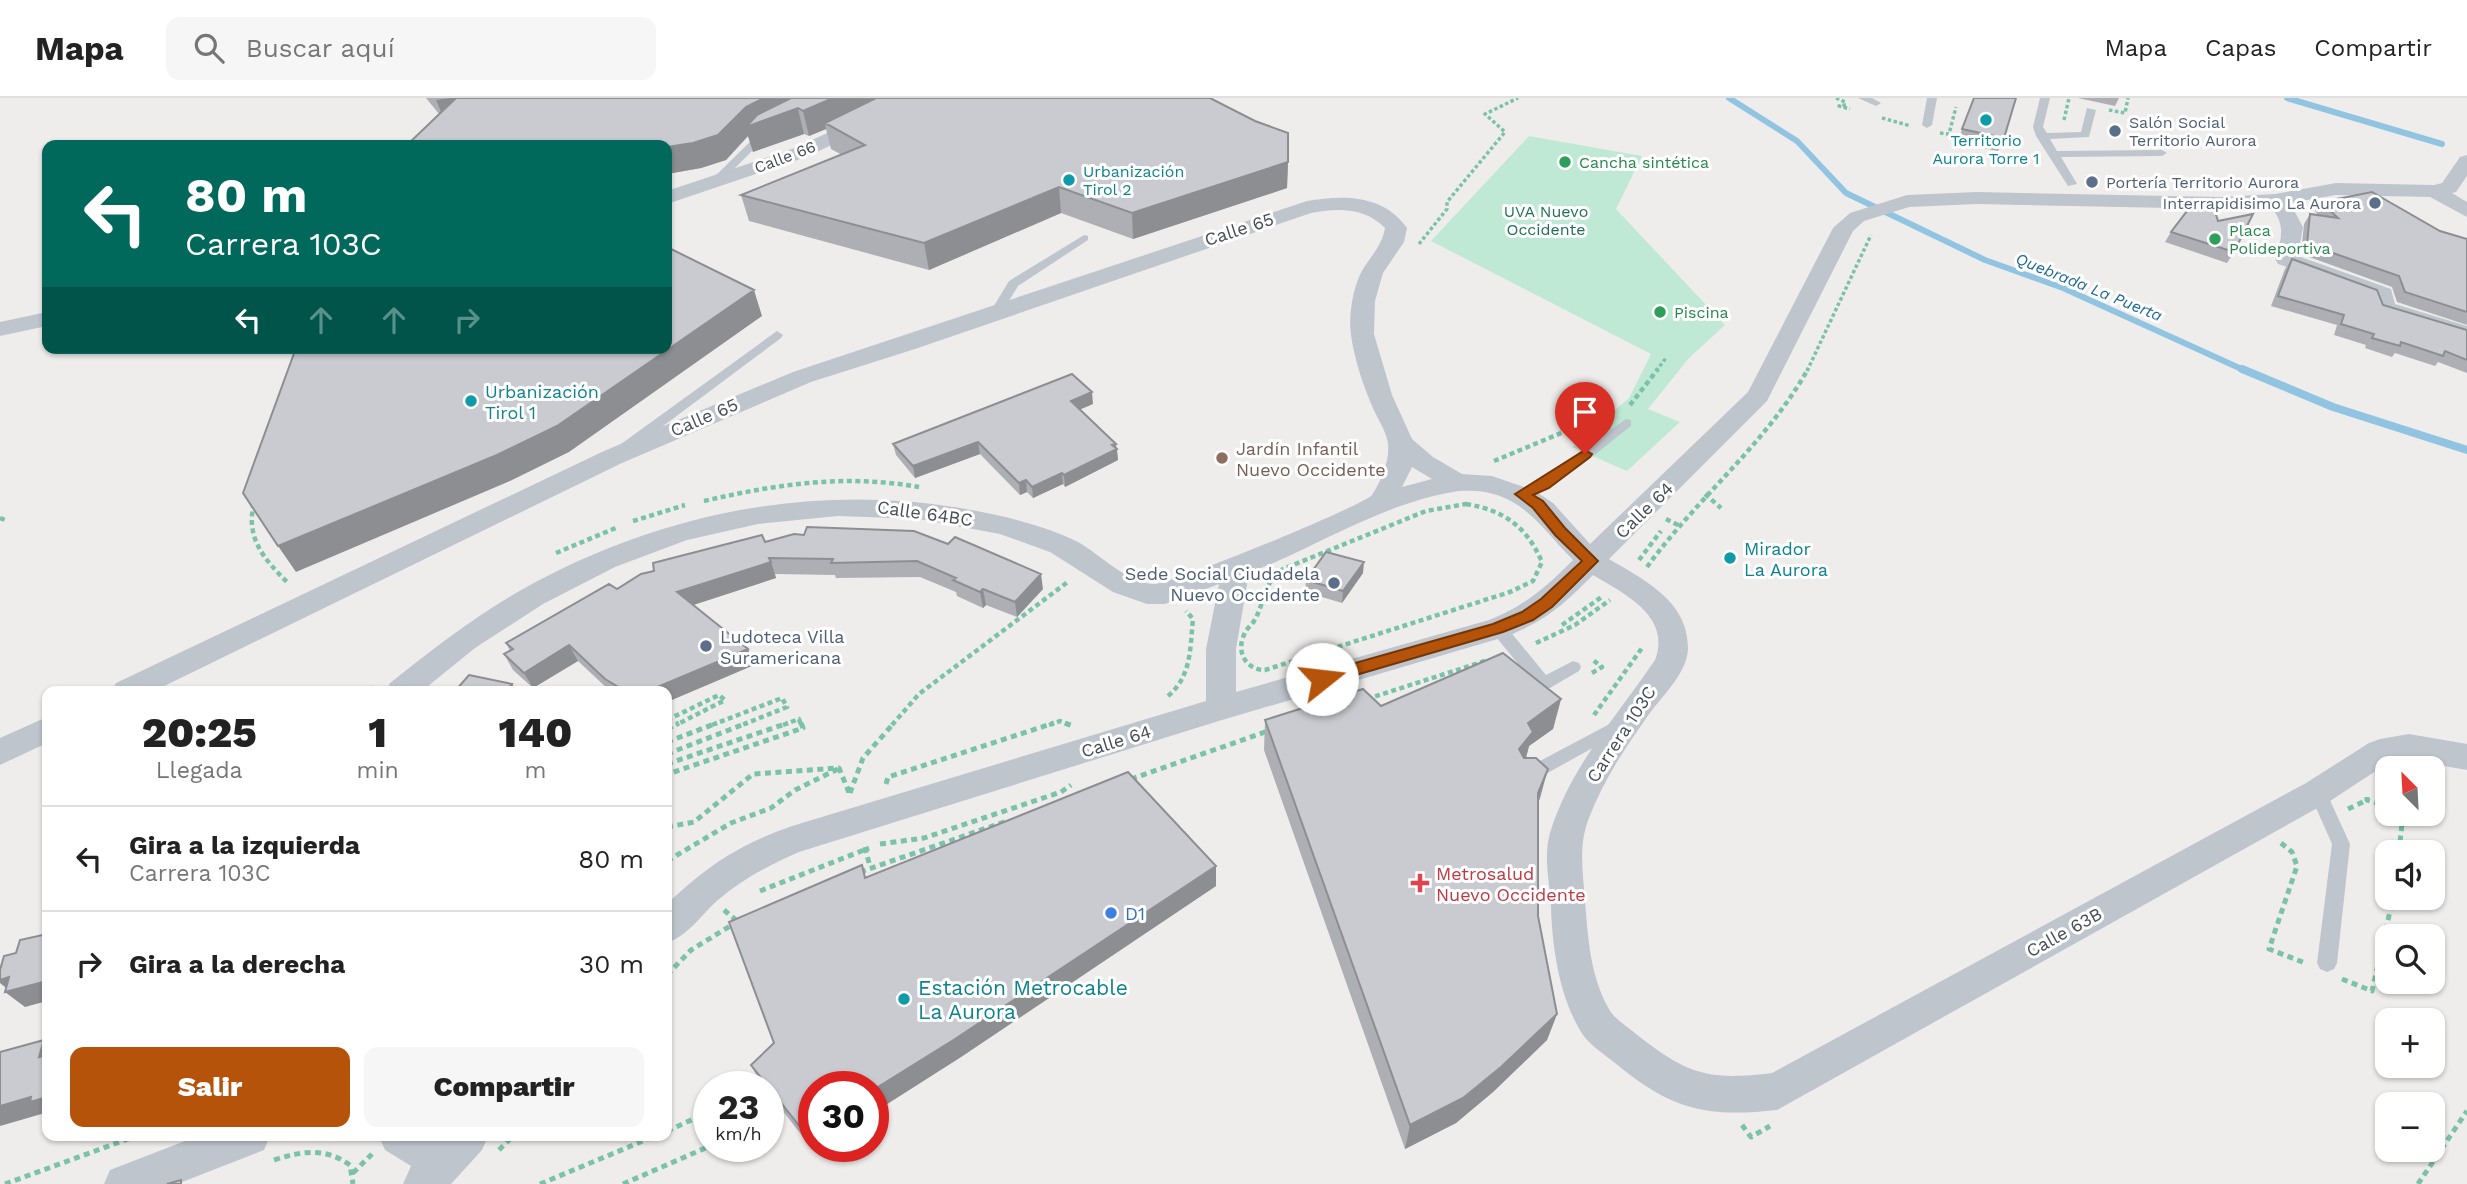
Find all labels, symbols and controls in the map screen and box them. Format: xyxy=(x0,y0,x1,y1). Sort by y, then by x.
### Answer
search box xyxy=(166,17,656,80)
text: Mapa xyxy=(35,29,124,68)
icon: search xyxy=(190,29,228,67)
text: Buscar aquí xyxy=(246,33,395,63)
text: Mapa xyxy=(2104,34,2167,62)
text: Capas xyxy=(2205,34,2276,62)
text: Compartir xyxy=(2314,34,2432,62)
marker: Territorio Aurora Torre 1 xyxy=(1978,112,1994,128)
place label: Salón Social Territorio Aurora xyxy=(2129,113,2256,150)
marker: Salón Social Territorio Aurora xyxy=(2107,123,2123,139)
place label: Territorio Aurora Torre 1 xyxy=(1932,131,2040,168)
street label: Calle 66 xyxy=(752,137,818,177)
place label: Cancha sintética xyxy=(1579,153,1709,172)
marker: Cancha sintética xyxy=(1557,154,1573,170)
place label: Urbanización Tirol 2 xyxy=(1083,162,1184,199)
text: 80 m xyxy=(185,166,307,224)
icon: left xyxy=(70,168,161,259)
marker: Urbanización Tirol 2 xyxy=(1061,172,1077,188)
place label: Portería Territorio Aurora xyxy=(2106,173,2299,192)
marker: Portería Territorio Aurora xyxy=(2084,174,2100,190)
place label: Interrapidisimo La Aurora xyxy=(2163,194,2361,213)
marker: Interrapidisimo La Aurora xyxy=(2367,195,2383,211)
park label: UVA Nuevo Occidente xyxy=(1504,202,1588,239)
street label: Calle 65 xyxy=(1202,208,1276,250)
place label: Placa Polideportiva xyxy=(2229,221,2330,258)
text: Carrera 103C xyxy=(185,225,382,263)
marker: Placa Polideportiva xyxy=(2207,231,2223,247)
water label: Quebrada La Puerta xyxy=(2013,249,2165,325)
icon: left xyxy=(229,301,267,339)
icon: ahead xyxy=(302,301,340,339)
icon: ahead xyxy=(375,301,413,339)
icon: right xyxy=(448,301,486,339)
place label: Piscina xyxy=(1674,303,1729,322)
marker: Piscina xyxy=(1652,304,1668,320)
place label: Urbanización Tirol 1 xyxy=(485,381,599,423)
pin xyxy=(1555,382,1615,454)
marker: Urbanización Tirol 1 xyxy=(463,393,479,409)
street label: Calle 65 xyxy=(667,393,741,441)
icon: arrive xyxy=(1566,393,1604,431)
place label: Jardín Infantil Nuevo Occidente xyxy=(1236,438,1386,480)
marker: Jardín Infantil Nuevo Occidente xyxy=(1214,450,1230,466)
street label: Calle 64 xyxy=(1611,477,1677,543)
street label: Calle 64BC xyxy=(876,496,974,530)
place label: Mirador La Aurora xyxy=(1744,538,1828,580)
marker: Mirador La Aurora xyxy=(1722,550,1738,566)
place label: Sede Social Ciudadela Nuevo Occidente xyxy=(1125,563,1320,605)
marker: Sede Social Ciudadela Nuevo Occidente xyxy=(1326,575,1342,591)
place label: Ludoteca Villa Suramericana xyxy=(720,626,845,668)
marker: Ludoteca Villa Suramericana xyxy=(698,638,714,654)
position arrow xyxy=(1285,642,1359,716)
street label: Carrera 103C xyxy=(1582,682,1660,786)
text: 20:25 xyxy=(142,708,257,757)
text: 1 xyxy=(368,708,387,757)
text: 140 xyxy=(498,708,572,757)
street label: Calle 64 xyxy=(1078,720,1154,762)
north arrow xyxy=(2375,756,2445,826)
map controls xyxy=(2375,756,2445,1162)
text: Llegada xyxy=(156,757,243,784)
text: min xyxy=(357,757,399,784)
text: m xyxy=(524,757,546,784)
text: Gira a la izquierda xyxy=(129,830,360,860)
icon: left xyxy=(70,840,108,878)
button: sound xyxy=(2375,840,2445,910)
text: 80 m xyxy=(578,844,644,874)
text: Carrera 103C xyxy=(129,860,270,887)
place label: Metrosalud Nuevo Occidente xyxy=(1436,863,1586,905)
marker: Metrosalud Nuevo Occidente xyxy=(1410,873,1430,893)
place label: D1 xyxy=(1125,903,1145,924)
street label: Calle 63B xyxy=(2022,903,2106,961)
marker: D1 xyxy=(1103,905,1119,921)
button: search xyxy=(2375,924,2445,994)
icon: right xyxy=(70,945,108,983)
text: Gira a la derecha xyxy=(129,949,345,979)
text: 30 m xyxy=(579,949,644,979)
place label: Estación Metrocable La Aurora xyxy=(918,975,1128,1024)
marker: Estación Metrocable La Aurora xyxy=(896,991,912,1007)
button: + xyxy=(2375,1008,2445,1078)
button: Salir xyxy=(70,1047,350,1127)
button: Compartir xyxy=(364,1047,644,1127)
speed limit sign: 30 xyxy=(798,1071,889,1162)
text: 23 xyxy=(718,1086,759,1128)
button: − xyxy=(2375,1092,2445,1162)
text: km/h xyxy=(715,1123,762,1144)

